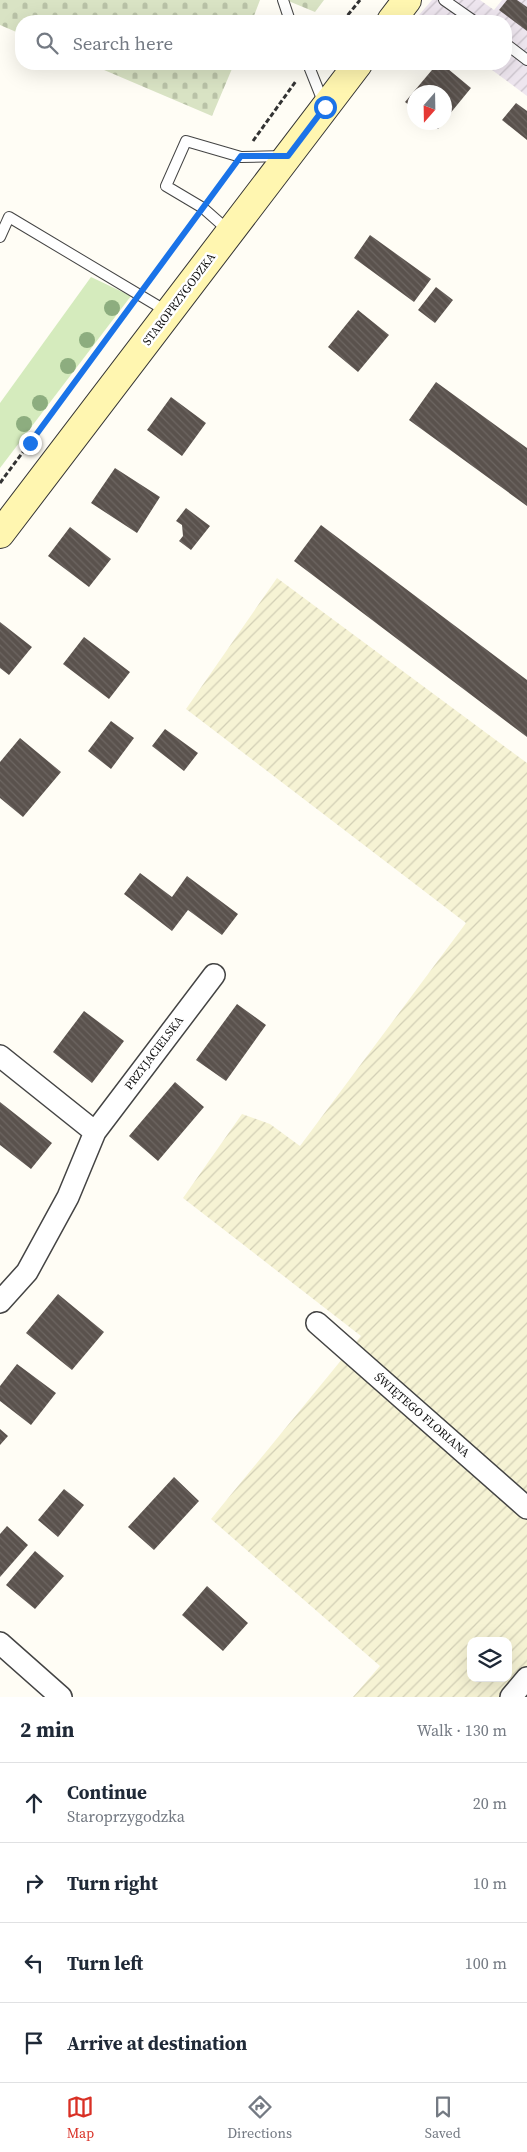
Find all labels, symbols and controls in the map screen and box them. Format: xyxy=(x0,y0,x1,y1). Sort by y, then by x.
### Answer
search box xyxy=(15,15,512,70)
icon: search xyxy=(33,29,61,57)
text: Search here xyxy=(73,30,173,56)
north arrow xyxy=(407,85,452,130)
route start xyxy=(314,96,337,119)
street label: STAROPRZYGODZKA xyxy=(139,249,219,349)
route end xyxy=(19,432,42,455)
street label: PRZYJACIELSKA xyxy=(121,1013,187,1093)
street label: ŚWIĘTEGO FLORIANA xyxy=(371,1369,473,1461)
map controls xyxy=(467,1637,512,1682)
button: layers xyxy=(467,1637,512,1682)
text: 2 min xyxy=(20,1715,75,1744)
text: Walk · 130 m xyxy=(417,1719,507,1741)
text: Continue xyxy=(67,1779,147,1805)
icon: ahead xyxy=(20,1789,48,1817)
text: 20 m xyxy=(473,1792,507,1814)
text: Staroprzygodzka xyxy=(67,1805,185,1827)
icon: right xyxy=(20,1869,48,1897)
text: Turn right xyxy=(67,1870,158,1896)
text: 10 m xyxy=(473,1872,507,1894)
icon: left xyxy=(20,1949,48,1977)
text: Turn left xyxy=(67,1950,143,1976)
text: 100 m xyxy=(465,1952,507,1974)
icon: arrive xyxy=(20,2029,48,2057)
text: Arrive at destination xyxy=(67,2030,247,2056)
tab: Map xyxy=(66,2093,94,2143)
tab: Directions xyxy=(227,2093,292,2143)
tab: Saved xyxy=(425,2093,461,2143)

